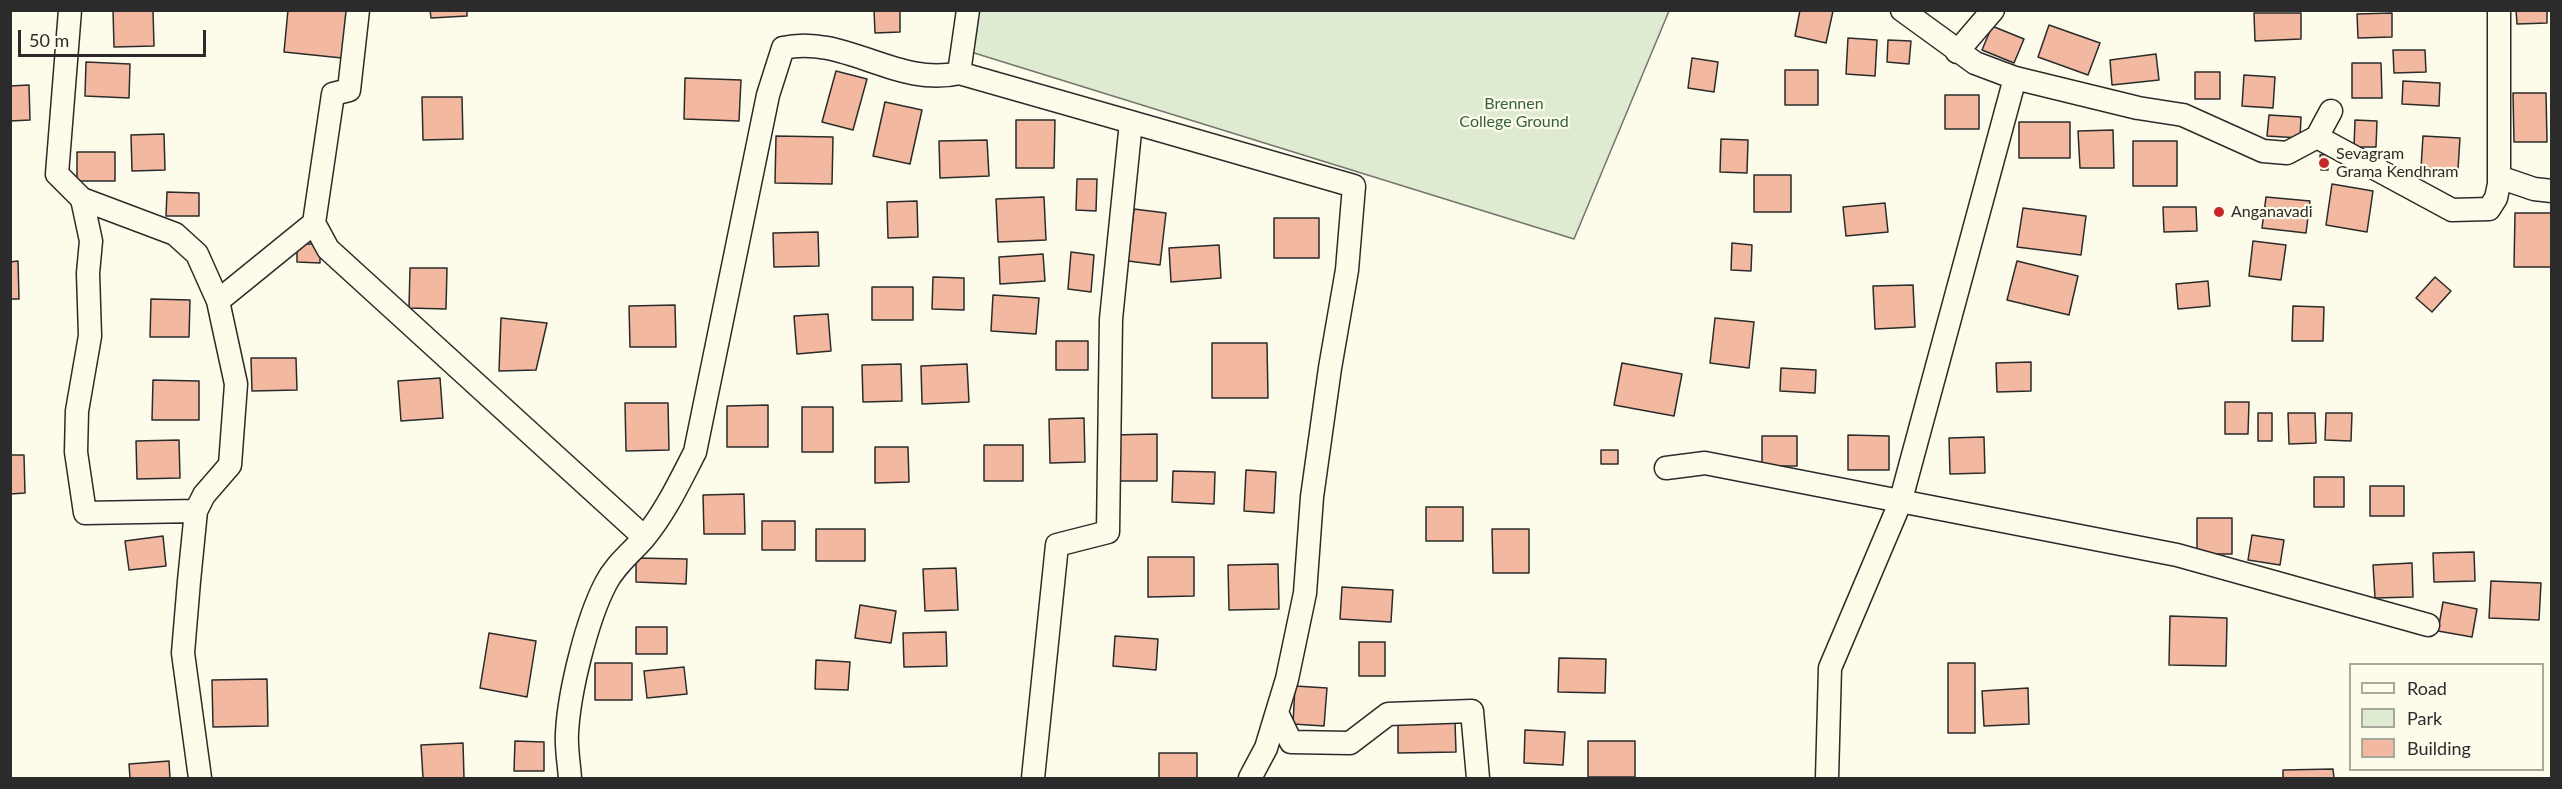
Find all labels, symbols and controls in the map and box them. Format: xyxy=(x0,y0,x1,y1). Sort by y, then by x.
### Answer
scale bar xyxy=(21,18,208,56)
text: 50 m xyxy=(29,29,69,51)
park label: Brennen College Ground xyxy=(1459,94,1569,132)
place label: Sevagram Grama Kendhram xyxy=(2336,144,2458,182)
marker: Sevagram Grama Kendhram xyxy=(2317,156,2331,170)
place label: Anganavadi xyxy=(2231,202,2313,222)
marker: Anganavadi xyxy=(2212,205,2226,219)
legend xyxy=(2349,663,2544,771)
text: Road xyxy=(2407,677,2447,699)
text: Park xyxy=(2407,707,2442,729)
text: Building xyxy=(2407,737,2471,759)

